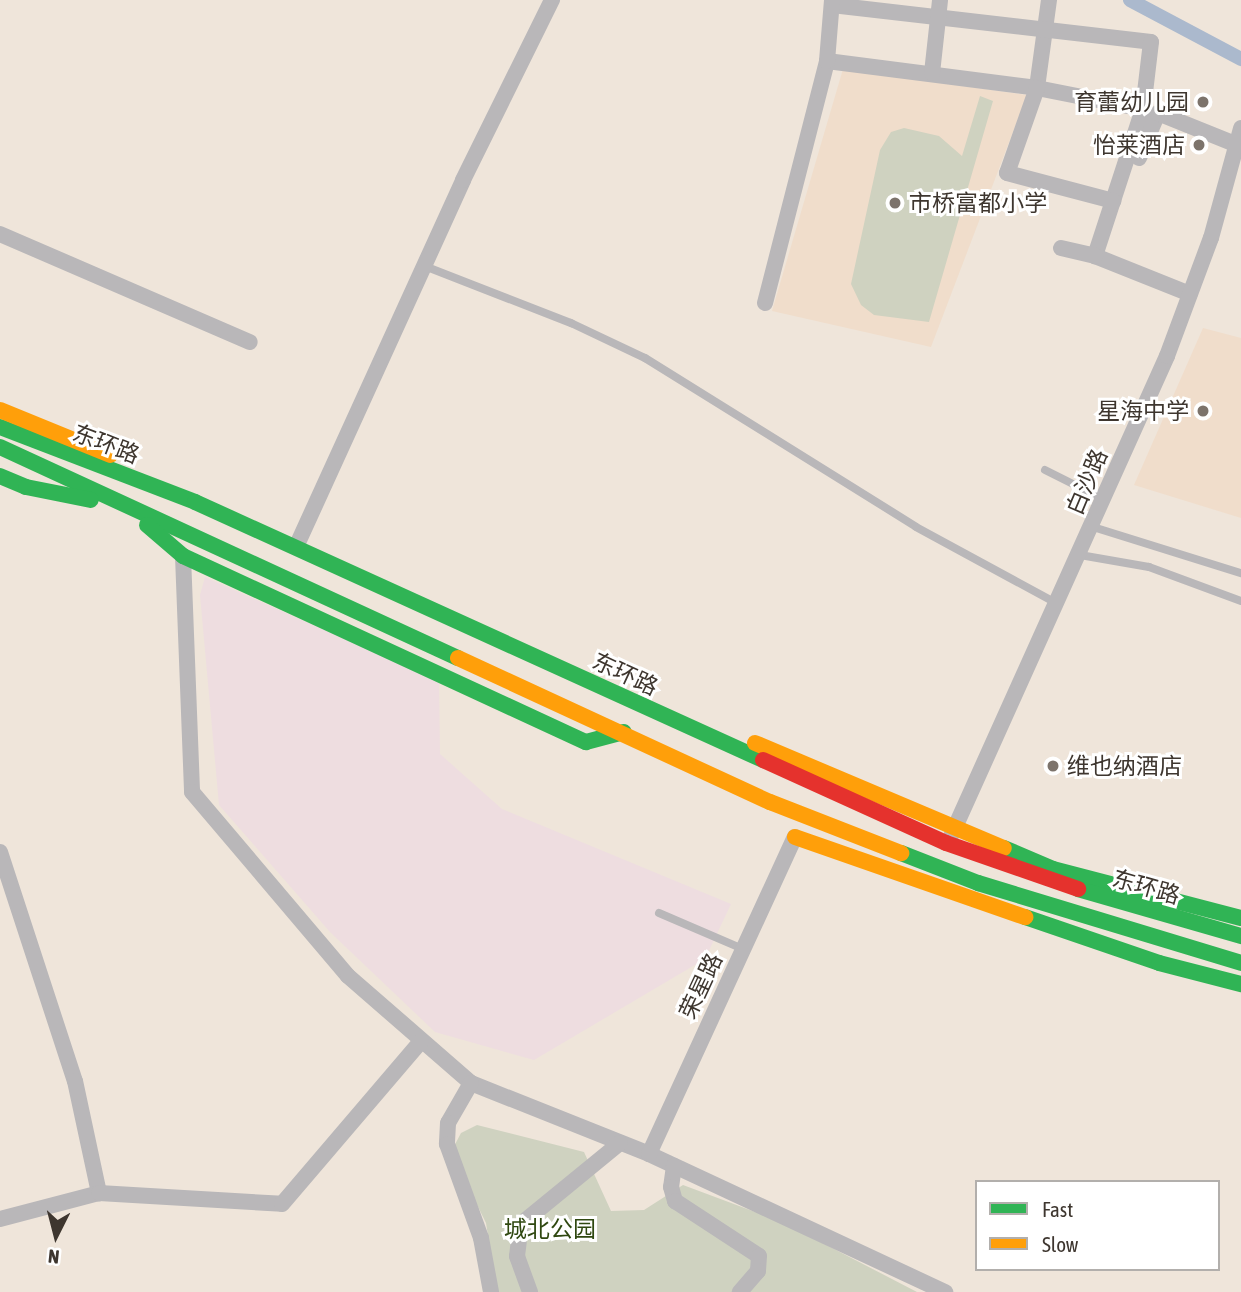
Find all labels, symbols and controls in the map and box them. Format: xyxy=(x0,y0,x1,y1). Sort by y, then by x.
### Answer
place label: 育蕾幼儿园 xyxy=(1074,88,1189,116)
marker: 育蕾幼儿园 xyxy=(1195,94,1211,110)
place label: 怡莱酒店 xyxy=(1093,131,1185,159)
marker: 怡莱酒店 xyxy=(1191,137,1207,153)
place label: 市桥富都小学 xyxy=(909,189,1047,217)
marker: 市桥富都小学 xyxy=(887,195,903,211)
place label: 星海中学 xyxy=(1097,397,1189,425)
marker: 星海中学 xyxy=(1195,403,1211,419)
street label: 东环路 xyxy=(69,419,143,469)
street label: 白沙路 xyxy=(1061,445,1113,519)
street label: 东环路 xyxy=(588,647,662,701)
place label: 维也纳酒店 xyxy=(1067,752,1182,780)
marker: 维也纳酒店 xyxy=(1045,758,1061,774)
street label: 东环路 xyxy=(1109,864,1183,910)
street label: 荣星路 xyxy=(674,949,728,1023)
legend xyxy=(975,1180,1220,1271)
text: Fast xyxy=(1042,1197,1073,1221)
north arrow xyxy=(21,1201,91,1271)
park label: 城北公园 xyxy=(504,1215,596,1243)
text: Slow xyxy=(1042,1232,1078,1256)
text: N xyxy=(47,1245,61,1268)

